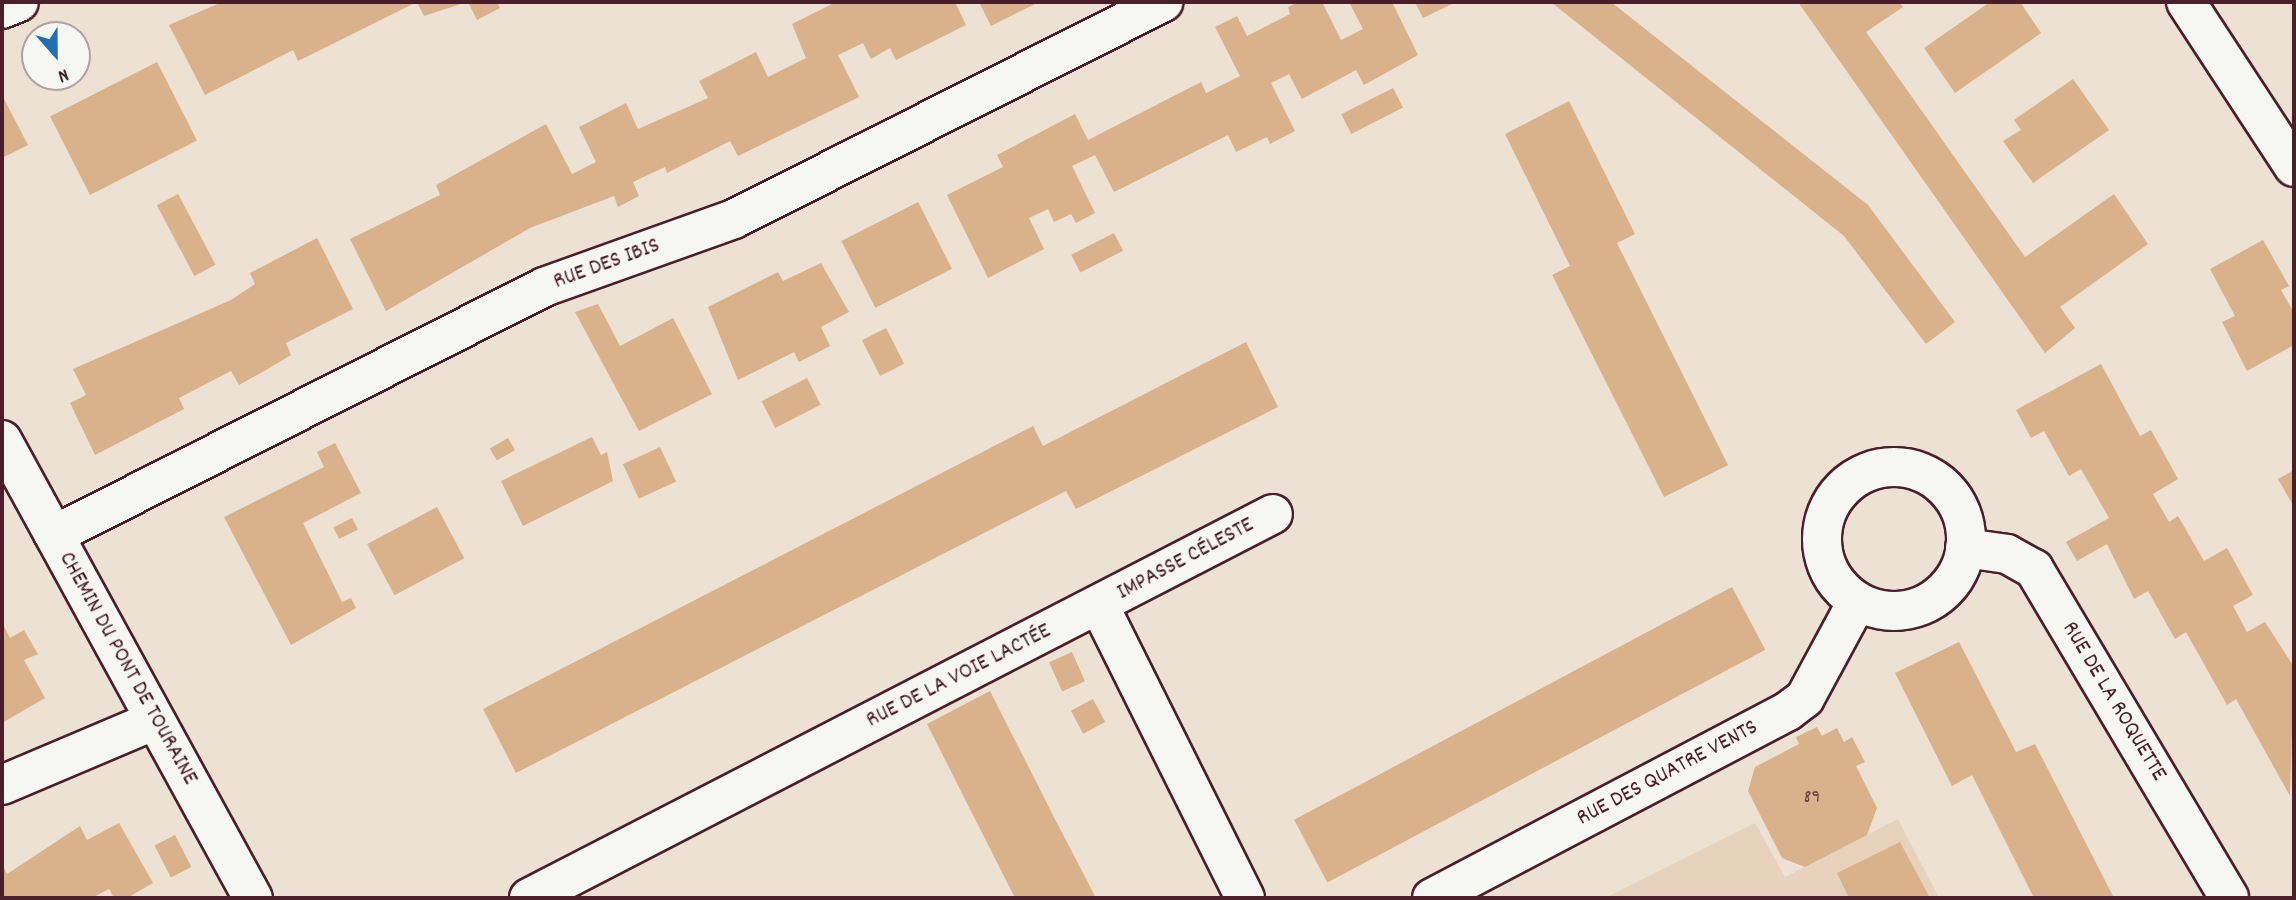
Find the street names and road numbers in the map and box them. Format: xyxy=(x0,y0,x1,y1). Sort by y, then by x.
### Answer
street label: RUE DES IBIS xyxy=(550,233,664,297)
street label: IMPASSE CÉLESTE xyxy=(1113,512,1259,608)
street label: CHEMIN DU PONT DE TOURAINE xyxy=(51,548,203,790)
street label: RUE DE LA ROQUETTE xyxy=(2055,617,2171,787)
street label: RUE DE LA VOIE LACTÉE xyxy=(862,619,1056,735)
street label: RUE DES QUATRE VENTS xyxy=(1573,715,1763,833)

